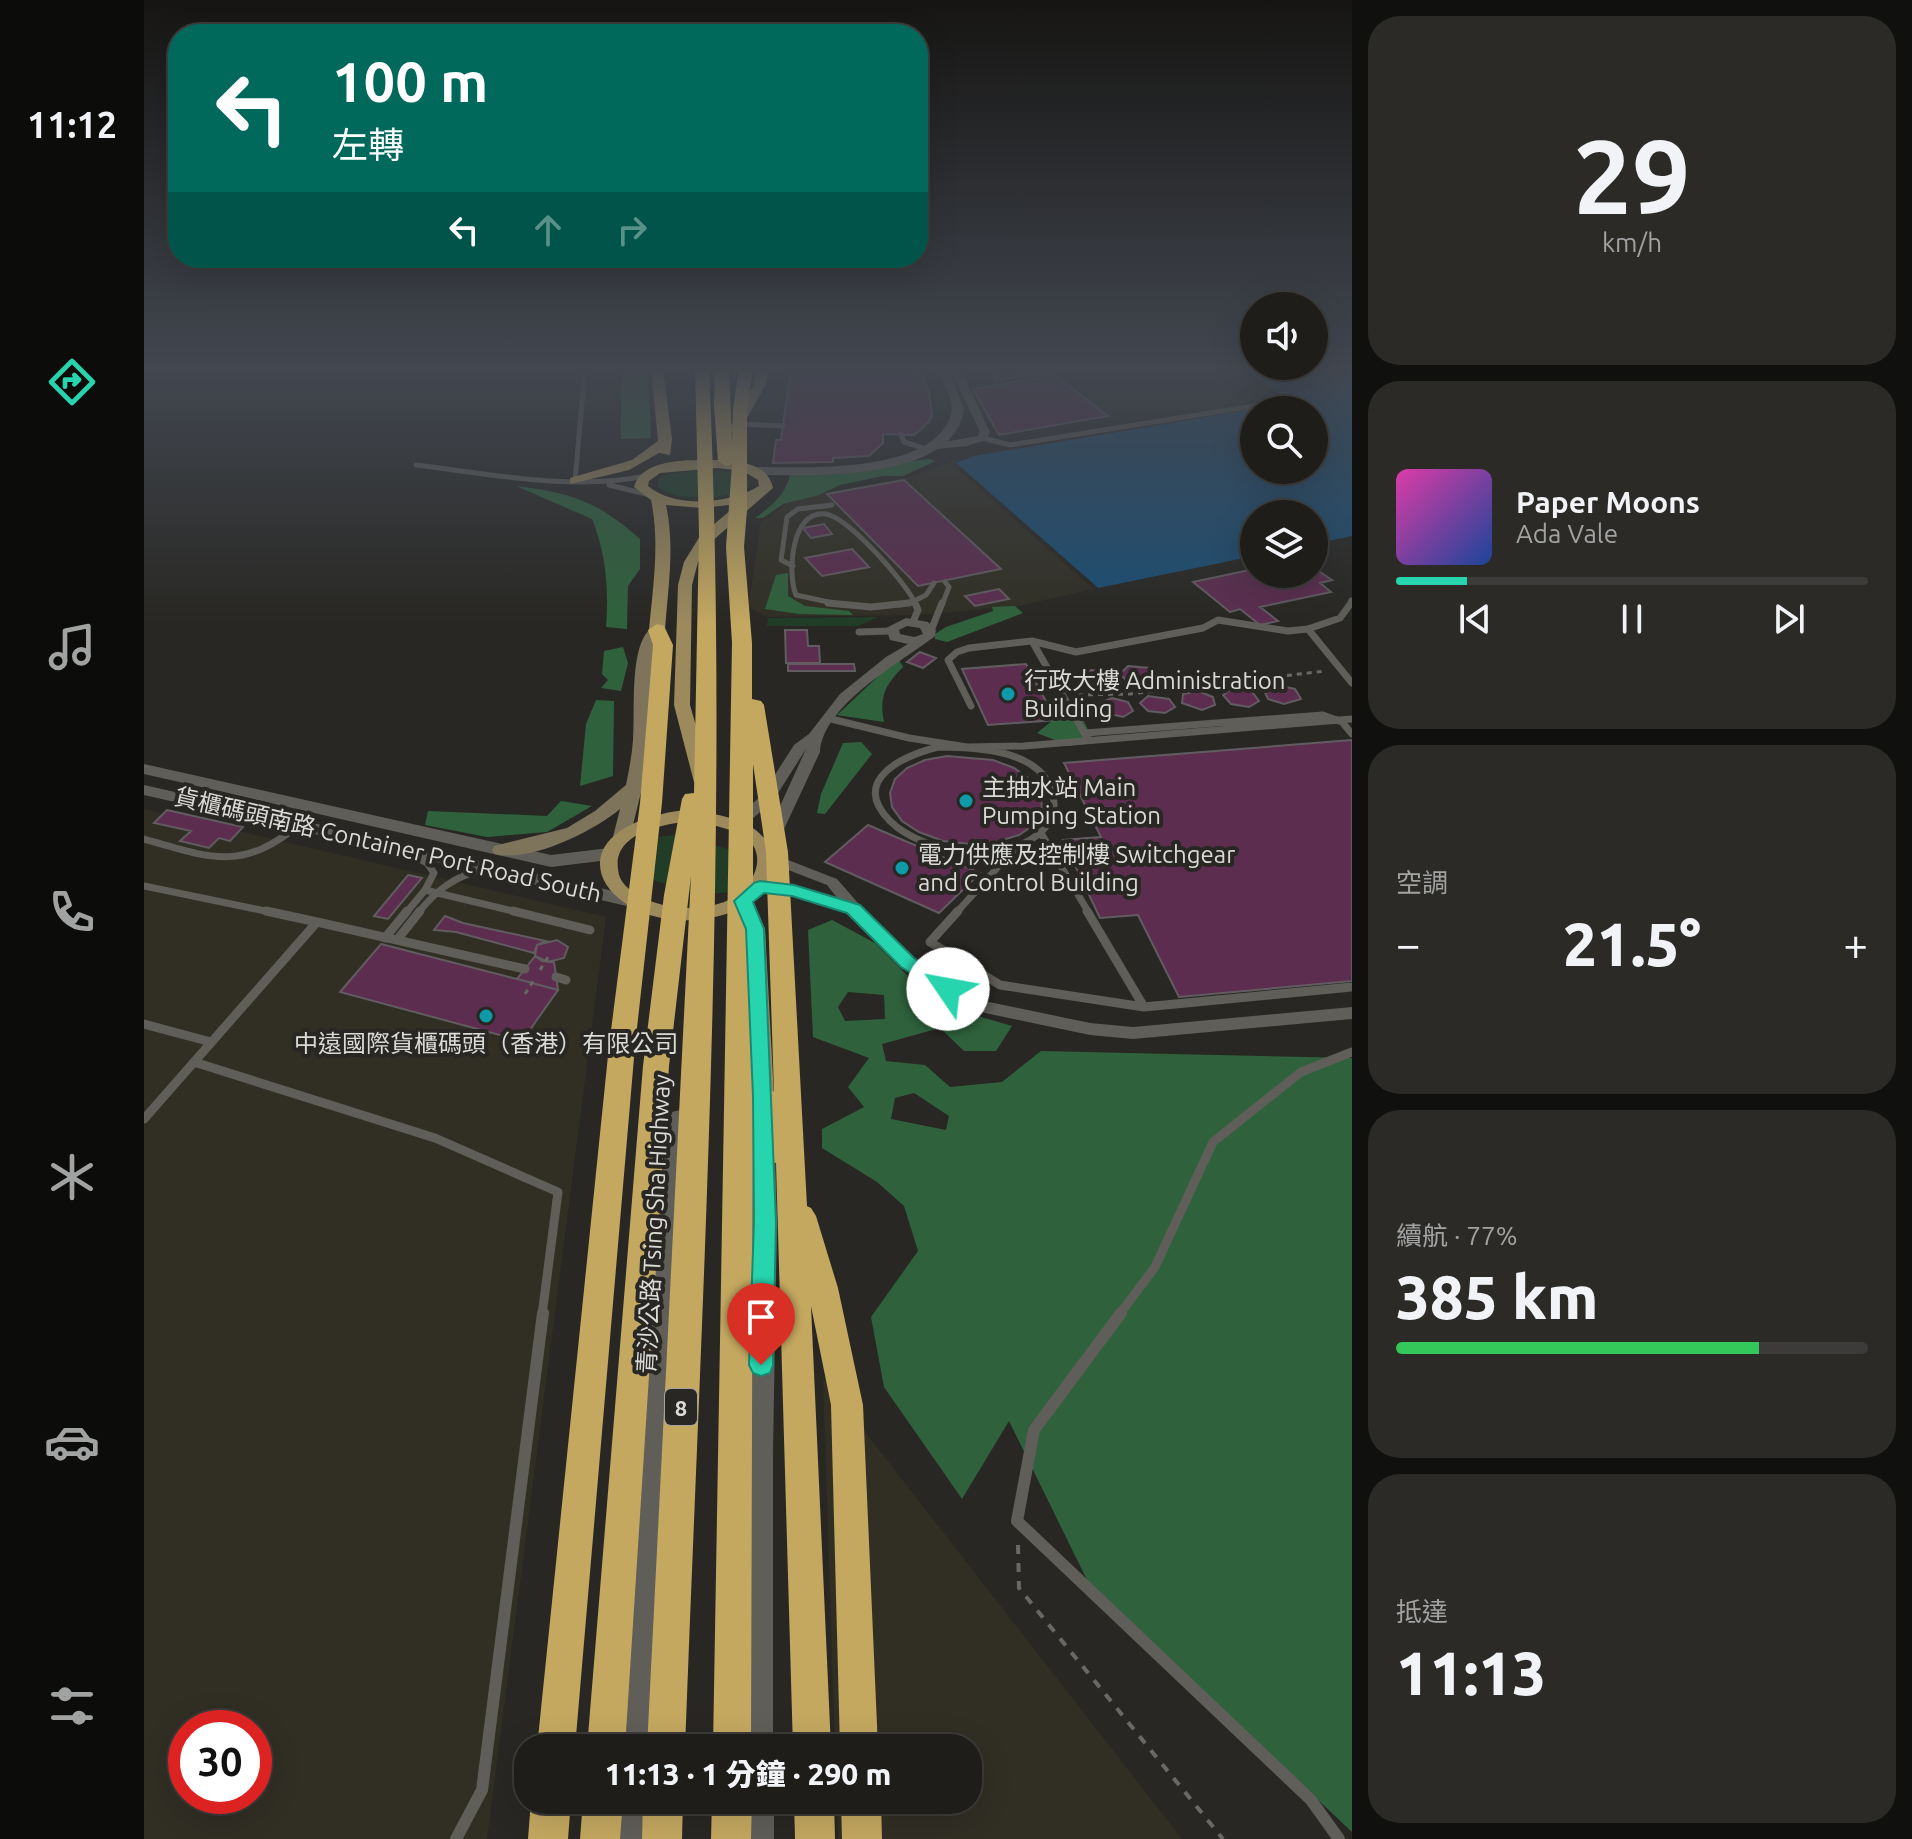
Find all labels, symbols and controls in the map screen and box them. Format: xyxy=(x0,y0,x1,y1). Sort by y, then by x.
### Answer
text: 100 m xyxy=(332,50,488,113)
icon: left xyxy=(200,56,304,160)
text: 11:12 xyxy=(27,104,117,145)
text: 29 xyxy=(1573,117,1691,234)
text: 左轉 xyxy=(332,124,404,165)
icon: left xyxy=(442,208,486,252)
icon: ahead xyxy=(526,208,570,252)
icon: right xyxy=(610,208,654,252)
text: km/h xyxy=(1602,228,1662,257)
map controls xyxy=(1240,292,1328,588)
button: sound xyxy=(1240,292,1328,380)
icon: directions xyxy=(44,354,100,410)
button: search xyxy=(1240,396,1328,484)
text: Paper Moons xyxy=(1516,485,1700,519)
button: layers xyxy=(1240,500,1328,588)
text: Ada Vale xyxy=(1516,519,1618,548)
icon: previous xyxy=(1453,597,1497,641)
icon: pause xyxy=(1610,597,1654,641)
icon: next xyxy=(1767,597,1811,641)
icon: music xyxy=(44,619,100,675)
place label: 行政大樓 Administration Building xyxy=(1024,667,1285,722)
marker: 行政大樓 Administration Building xyxy=(999,685,1017,703)
place label: 主抽水站 Main Pumping Station xyxy=(982,774,1161,829)
street label: 貨櫃碼頭南路 Container Port Road South xyxy=(172,783,604,907)
marker: 主抽水站 Main Pumping Station xyxy=(957,792,975,810)
place label: 電力供應及控制樓 Switchgear and Control Building xyxy=(918,841,1235,896)
marker: 電力供應及控制樓 Switchgear and Control Building xyxy=(893,859,911,877)
text: 空調 xyxy=(1396,868,1448,897)
icon: phone xyxy=(44,884,100,940)
text: 21.5° xyxy=(1563,910,1701,977)
text: − xyxy=(1396,919,1421,968)
text: + xyxy=(1843,919,1868,968)
position arrow xyxy=(906,947,990,1031)
marker: 中遠國際貨櫃碼頭（香港）有限公司 xyxy=(477,1007,495,1025)
place label: 中遠國際貨櫃碼頭（香港）有限公司 xyxy=(294,1030,678,1057)
street label: 青沙公路 Tsing Sha Highway xyxy=(633,1073,675,1374)
icon: climate xyxy=(44,1149,100,1205)
text: 續航 · 77% xyxy=(1396,1221,1518,1250)
text: 385 km xyxy=(1396,1263,1598,1330)
pin xyxy=(727,1283,795,1365)
icon: arrive xyxy=(739,1295,783,1339)
road number: 8 xyxy=(665,1389,697,1425)
icon: car xyxy=(44,1414,100,1470)
text: 抵達 xyxy=(1396,1597,1448,1626)
text: 11:13 xyxy=(1396,1639,1546,1706)
icon: filters xyxy=(44,1678,100,1734)
speed limit sign: 30 xyxy=(168,1710,272,1814)
text: 11:13 · 1 分鐘 · 290 m xyxy=(605,1757,891,1791)

